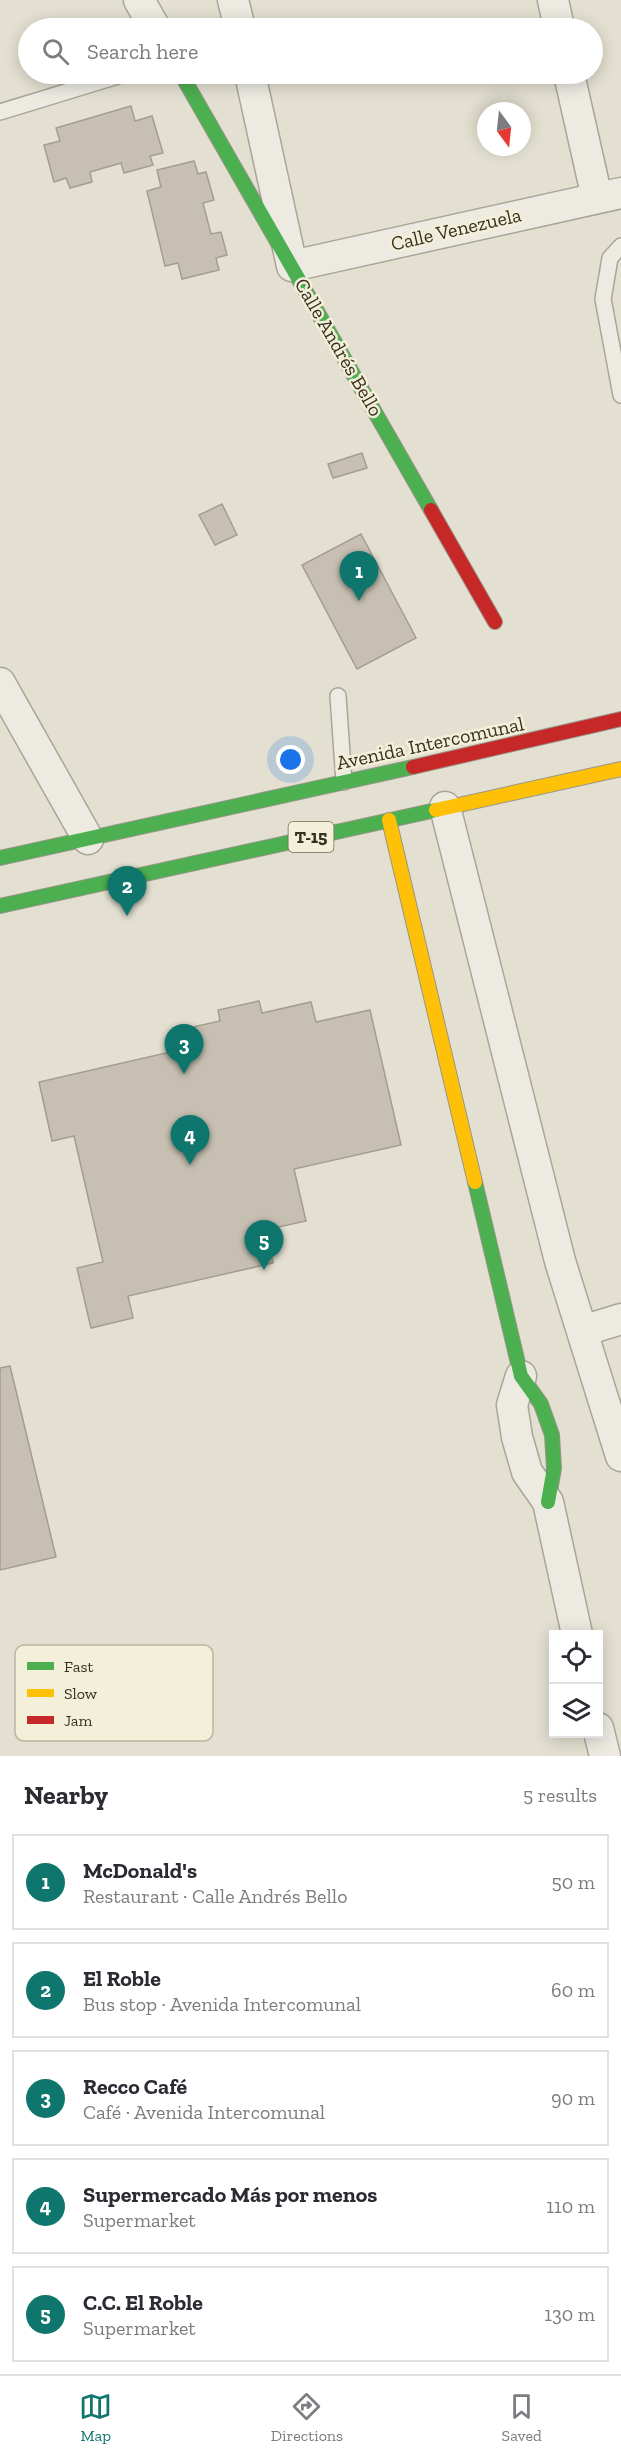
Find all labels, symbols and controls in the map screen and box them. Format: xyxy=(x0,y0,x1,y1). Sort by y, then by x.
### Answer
search box xyxy=(18,18,603,84)
icon: search xyxy=(39,35,72,68)
text: Search here xyxy=(87,38,198,65)
north arrow xyxy=(477,102,531,156)
street label: Calle Venezuela xyxy=(388,202,524,256)
street label: Calle Andrés Bello xyxy=(290,274,388,420)
pin: 1 xyxy=(340,552,378,601)
street label: Avenida Intercomunal xyxy=(334,711,526,775)
your location xyxy=(276,745,305,774)
road number: T-15 xyxy=(288,822,334,852)
pin: 2 xyxy=(108,866,146,916)
pin: 3 xyxy=(164,1024,204,1074)
pin: 4 xyxy=(170,1116,210,1165)
pin: 5 xyxy=(244,1220,284,1270)
map controls xyxy=(549,1630,603,1738)
button: locate xyxy=(549,1630,603,1684)
legend xyxy=(15,1645,213,1741)
text: Fast xyxy=(64,1657,93,1676)
text: Slow xyxy=(64,1684,98,1703)
button: layers xyxy=(549,1684,603,1738)
text: Jam xyxy=(64,1711,93,1730)
text: Nearby xyxy=(24,1779,108,1811)
text: 5 results xyxy=(523,1783,597,1807)
text: McDonald's xyxy=(83,1857,197,1884)
text: 1 xyxy=(41,1870,50,1894)
text: 50 m xyxy=(551,1870,595,1894)
text: Restaurant · Calle Andrés Bello xyxy=(83,1884,347,1908)
text: El Roble xyxy=(83,1965,161,1992)
text: 2 xyxy=(40,1978,51,2002)
text: 60 m xyxy=(551,1978,595,2002)
text: Bus stop · Avenida Intercomunal xyxy=(83,1992,361,2016)
text: Recco Café xyxy=(83,2073,187,2100)
text: 3 xyxy=(40,2086,51,2110)
text: 90 m xyxy=(551,2086,595,2110)
text: Café · Avenida Intercomunal xyxy=(83,2100,325,2124)
text: Supermercado Más por menos xyxy=(83,2181,377,2208)
text: 4 xyxy=(40,2194,51,2218)
text: 110 m xyxy=(546,2194,595,2218)
text: Supermarket xyxy=(83,2208,196,2232)
text: C.C. El Roble xyxy=(83,2289,203,2316)
text: 5 xyxy=(40,2302,51,2326)
text: 130 m xyxy=(544,2302,595,2326)
text: Supermarket xyxy=(83,2316,196,2340)
tab: Map xyxy=(79,2390,112,2445)
tab: Directions xyxy=(271,2390,343,2445)
tab: Saved xyxy=(502,2390,542,2445)

